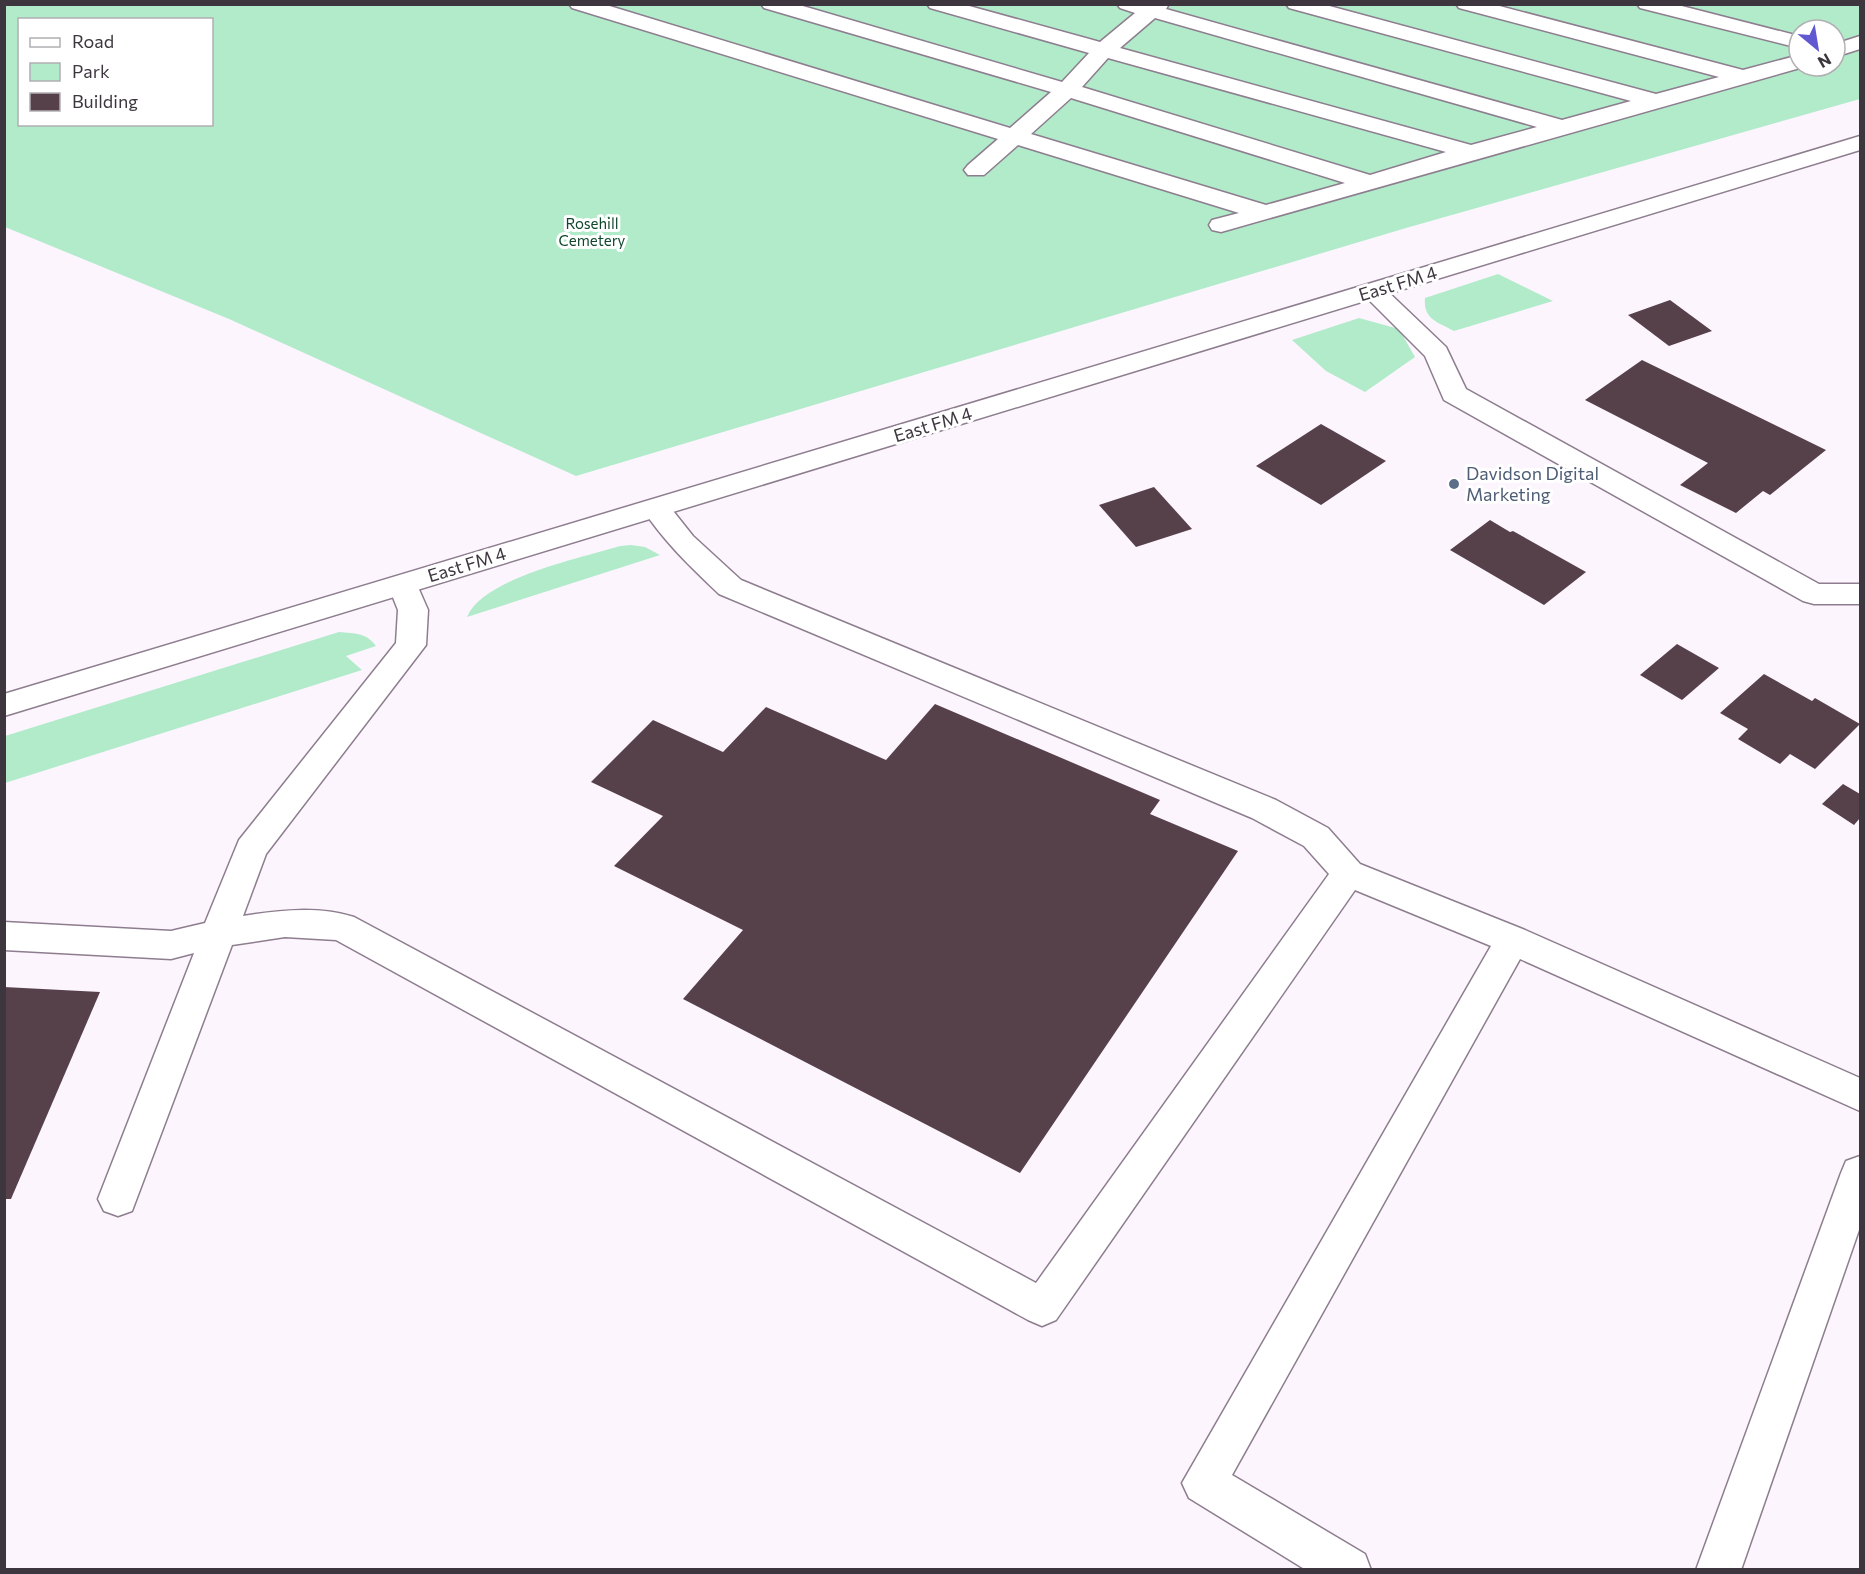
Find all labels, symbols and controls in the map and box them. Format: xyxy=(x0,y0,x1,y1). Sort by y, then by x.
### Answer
legend xyxy=(18,18,213,126)
north arrow xyxy=(1787,18,1847,78)
text: Road xyxy=(72,30,114,52)
text: N xyxy=(1815,50,1835,73)
text: Park xyxy=(72,60,110,82)
text: Building xyxy=(72,90,138,112)
park label: Rosehill Cemetery xyxy=(559,214,626,249)
street label: East FM 4 xyxy=(1356,261,1440,305)
street label: East FM 4 xyxy=(891,402,975,446)
place label: Davidson Digital Marketing xyxy=(1466,462,1599,505)
marker: Davidson Digital Marketing xyxy=(1447,477,1461,491)
street label: East FM 4 xyxy=(425,542,509,586)

